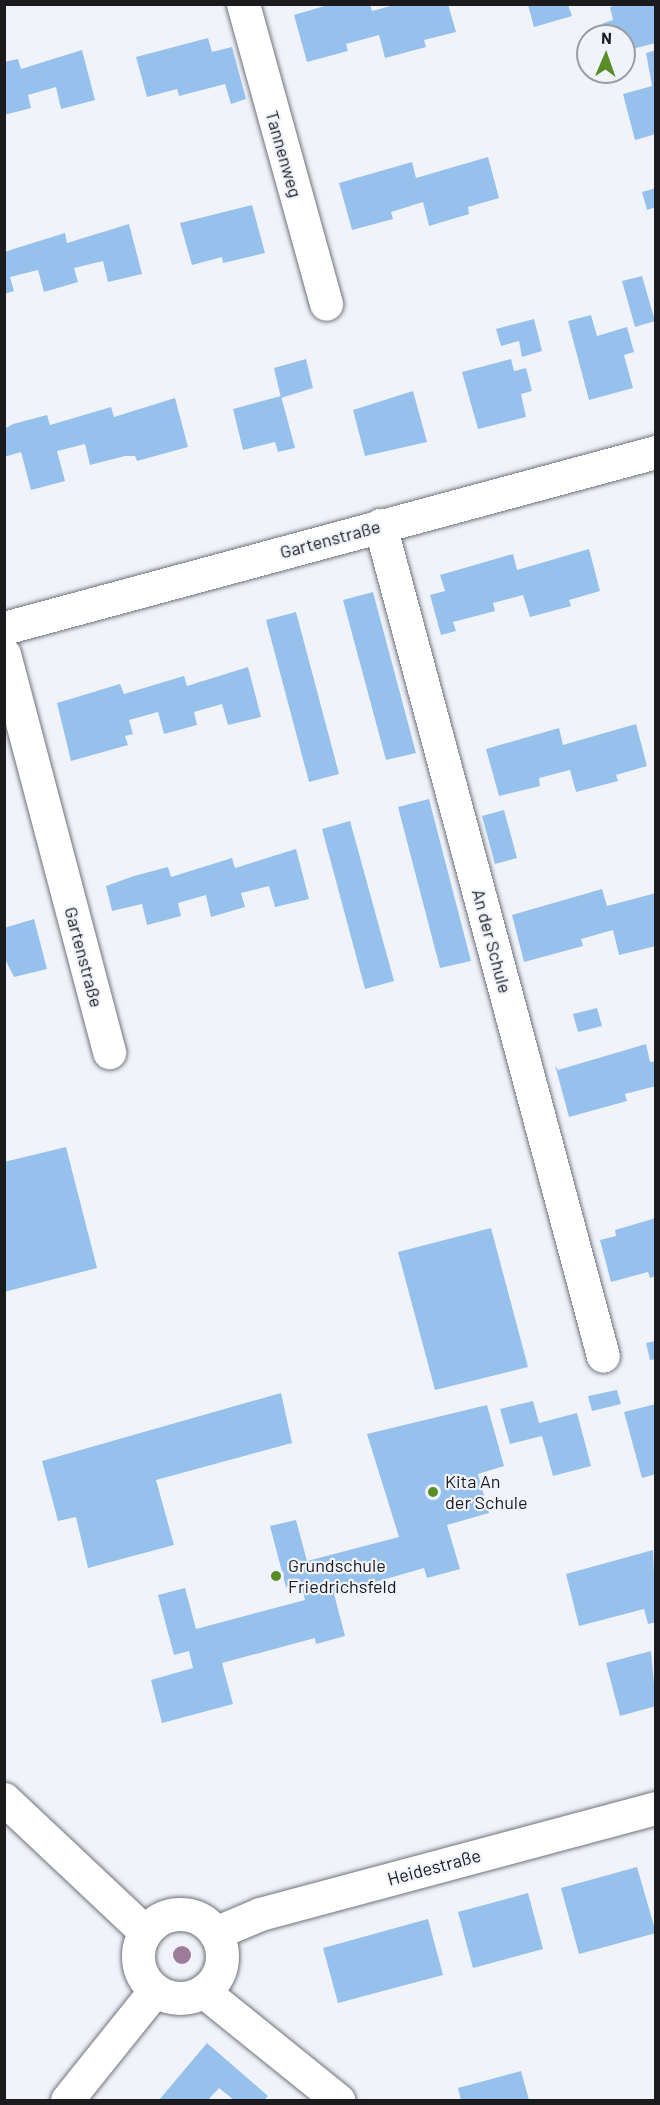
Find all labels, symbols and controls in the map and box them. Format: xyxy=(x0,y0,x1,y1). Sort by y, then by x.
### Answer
north arrow xyxy=(576,24,636,84)
text: N xyxy=(601,28,612,47)
street label: Tannenweg xyxy=(261,108,307,200)
street label: Gartenstraße xyxy=(277,515,383,563)
street label: An der Schule xyxy=(468,887,516,995)
street label: Gartenstraße xyxy=(60,904,108,1010)
place label: Kita An der Schule xyxy=(445,1471,528,1514)
marker: Kita An der Schule xyxy=(426,1485,440,1499)
place label: Grundschule Friedrichsfeld xyxy=(288,1555,397,1598)
marker: Grundschule Friedrichsfeld xyxy=(269,1569,283,1583)
street label: Heidestraße xyxy=(385,1844,483,1890)

